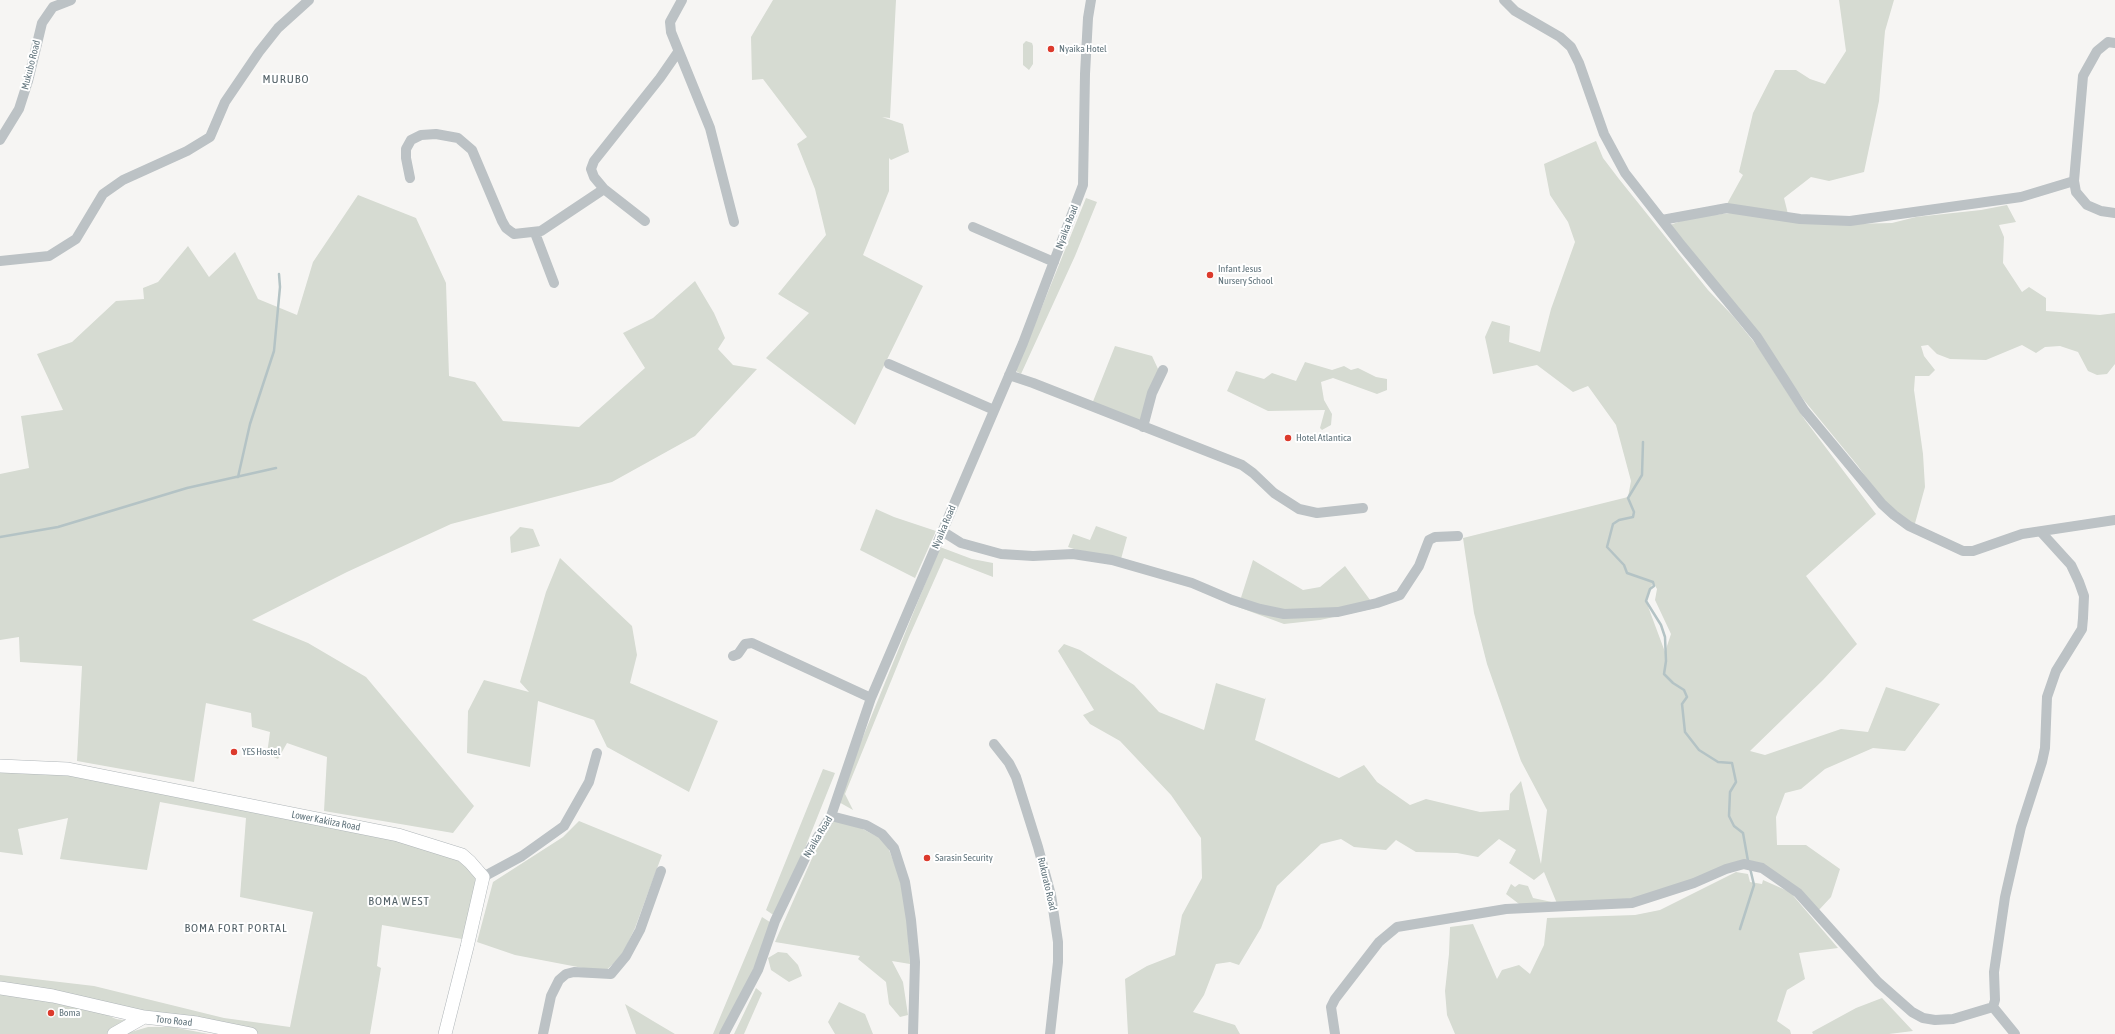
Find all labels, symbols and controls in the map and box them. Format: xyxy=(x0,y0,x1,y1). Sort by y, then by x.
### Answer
street label: Mukubo Road xyxy=(19,39,43,91)
place label: Nyaika Hotel xyxy=(1059,43,1107,55)
marker: Nyaika Hotel xyxy=(1046,44,1056,54)
district label: MURUBO xyxy=(263,72,309,86)
street label: Nyaika Road xyxy=(1053,203,1081,251)
place label: Infant Jesus Nursery School xyxy=(1218,263,1273,286)
marker: Infant Jesus Nursery School xyxy=(1205,270,1215,280)
place label: Hotel Atlantica xyxy=(1296,432,1351,444)
marker: Hotel Atlantica xyxy=(1283,433,1293,443)
street label: Nyaika Road xyxy=(929,503,959,551)
place label: YES Hostel xyxy=(242,746,280,758)
marker: YES Hostel xyxy=(229,747,239,757)
street label: Lower Kakiiza Road xyxy=(291,808,361,834)
street label: Nyaika Road xyxy=(801,814,835,860)
place label: Sarasin Security xyxy=(935,852,993,864)
marker: Sarasin Security xyxy=(922,853,932,863)
street label: Rukurato Road xyxy=(1035,856,1059,912)
district label: BOMA WEST xyxy=(368,894,430,908)
district label: BOMA FORT PORTAL xyxy=(184,921,288,935)
place label: Boma xyxy=(59,1007,80,1019)
marker: Boma xyxy=(46,1008,56,1018)
street label: Toro Road xyxy=(155,1013,193,1029)

